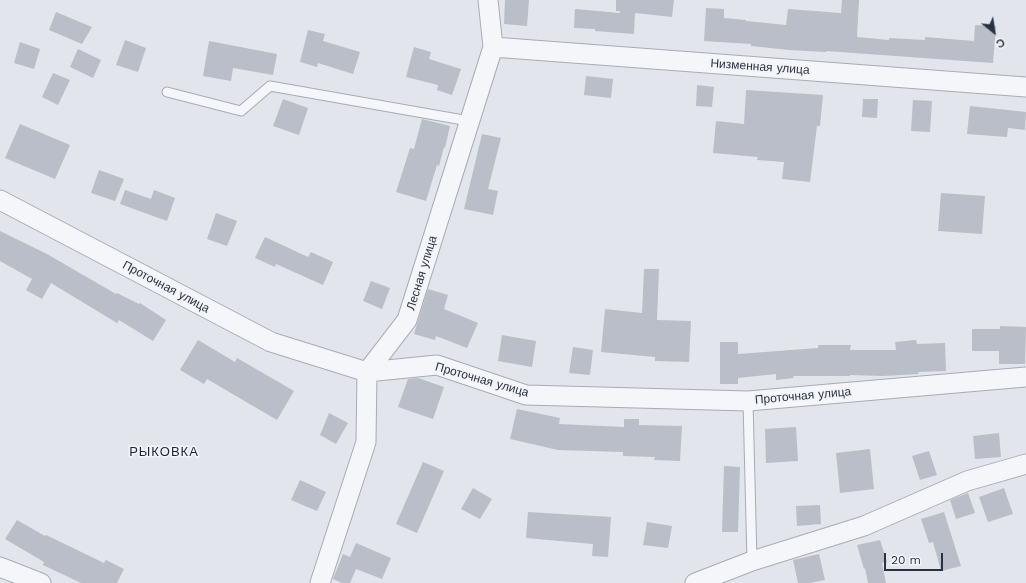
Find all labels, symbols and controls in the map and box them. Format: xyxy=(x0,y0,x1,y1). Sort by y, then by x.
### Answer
north arrow xyxy=(974,12,1014,52)
text: С xyxy=(994,35,1007,50)
street label: Низменная улица xyxy=(710,56,810,78)
street label: Лесная улица xyxy=(404,234,440,312)
street label: Проточная улица xyxy=(120,258,212,316)
street label: Проточная улица xyxy=(434,360,530,400)
street label: Проточная улица xyxy=(754,385,852,407)
district label: РЫКОВКА xyxy=(129,444,199,460)
scale bar xyxy=(886,545,945,571)
text: 20 m xyxy=(891,553,921,567)

